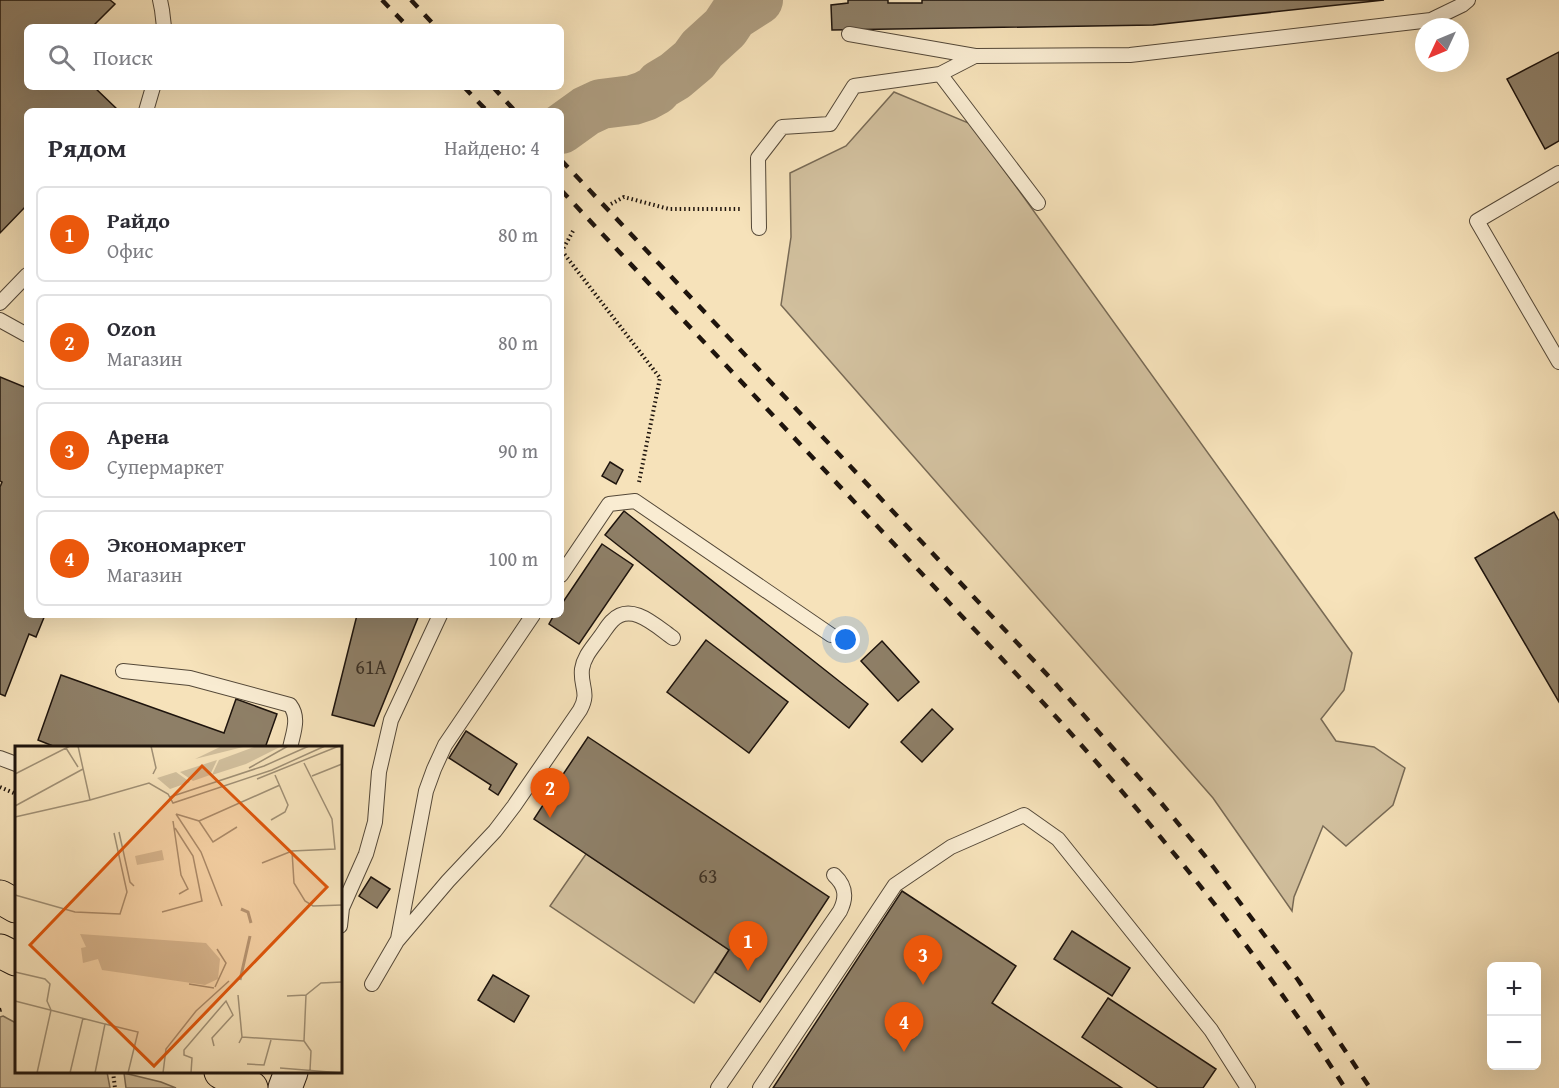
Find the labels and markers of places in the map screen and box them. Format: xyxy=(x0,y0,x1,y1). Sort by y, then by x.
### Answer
pin: 2 xyxy=(530,768,570,818)
pin: 1 xyxy=(728,922,768,971)
pin: 3 xyxy=(904,936,942,985)
pin: 4 xyxy=(884,1002,924,1052)

